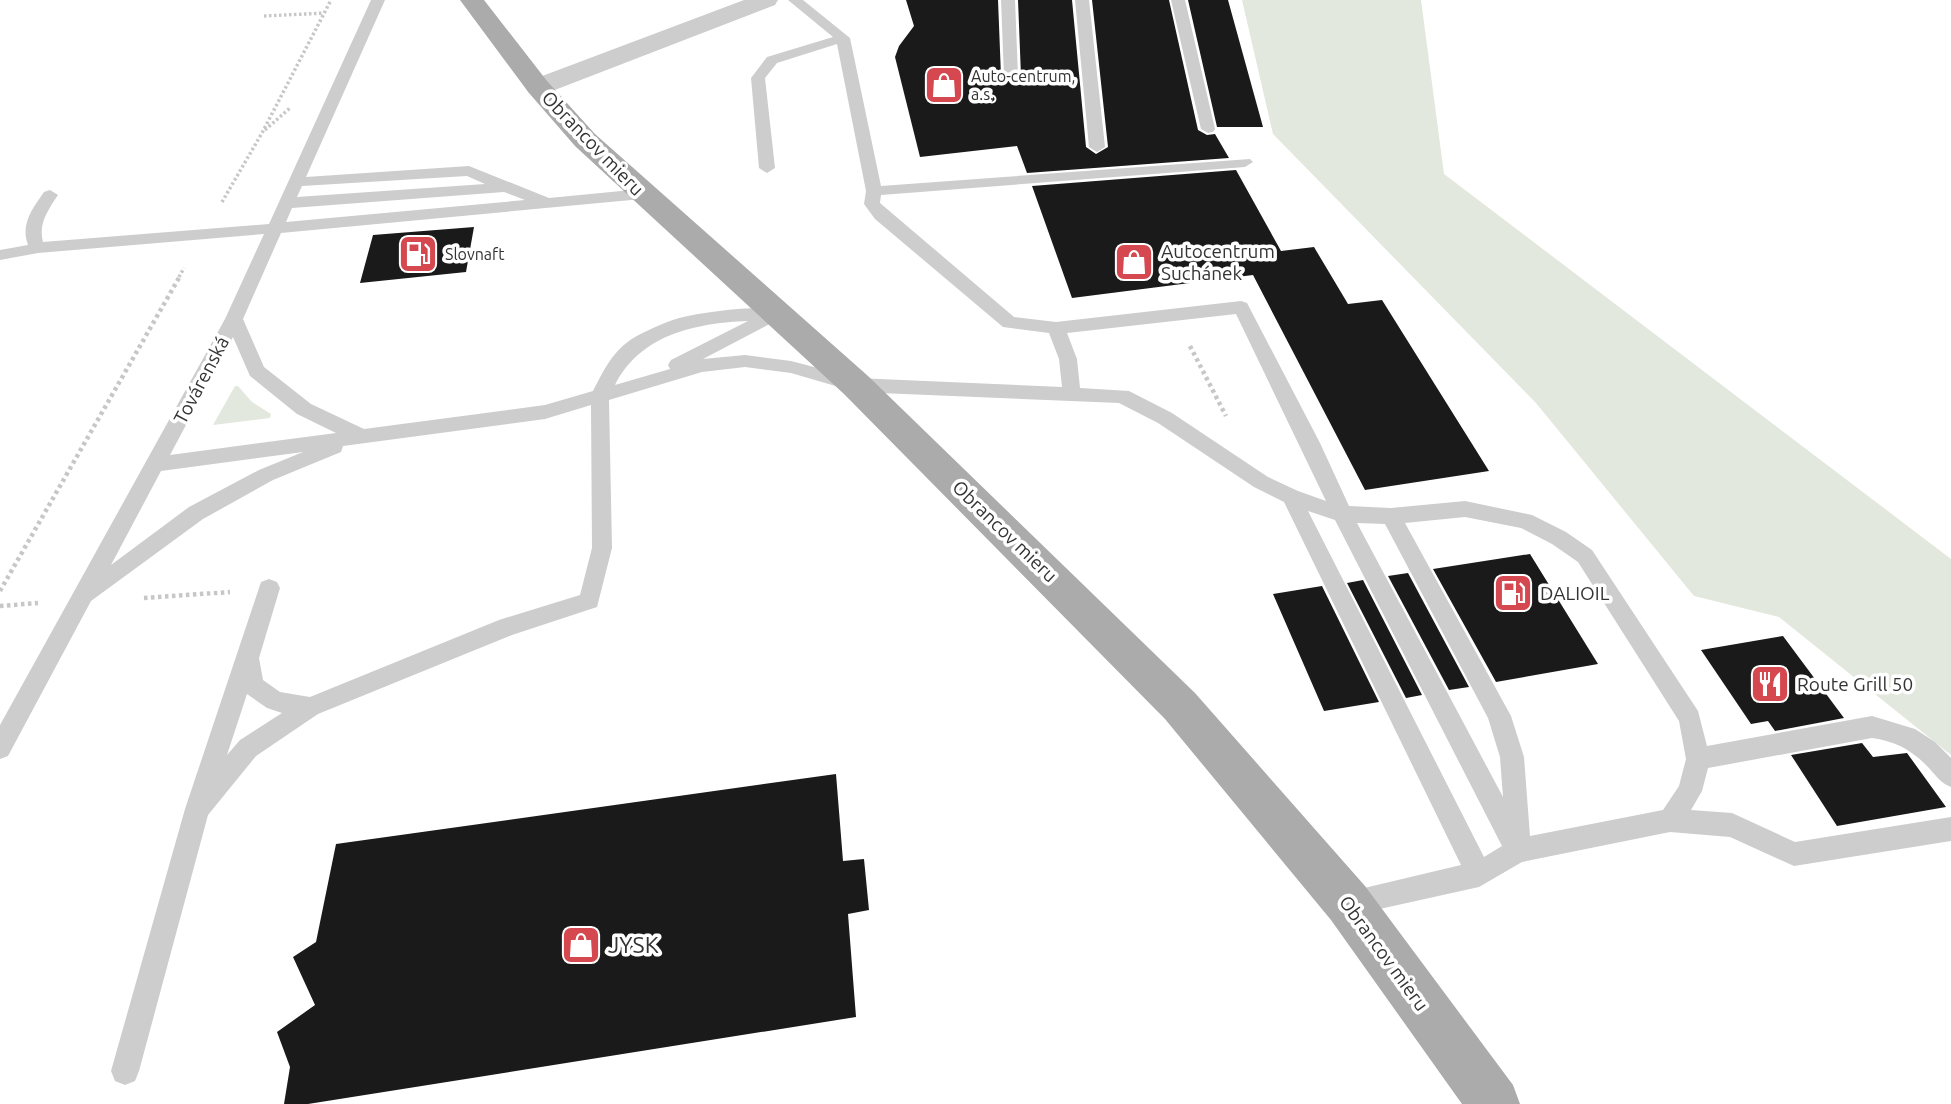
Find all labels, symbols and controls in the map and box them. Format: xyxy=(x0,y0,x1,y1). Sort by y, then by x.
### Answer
shop icon: Auto-centrum, a.s. xyxy=(923,64,965,106)
place label: Auto-centrum, a.s. xyxy=(971,67,1075,103)
street label: Obrancov mieru xyxy=(538,86,648,200)
fuel station icon: Slovnaft xyxy=(397,233,439,275)
place label: Autocentrum Suchánek xyxy=(1161,240,1275,284)
shop icon: Autocentrum Suchánek xyxy=(1113,241,1155,283)
place label: Slovnaft xyxy=(445,245,505,263)
street label: Továrenská xyxy=(169,333,233,427)
street label: Obrancov mieru xyxy=(948,476,1062,586)
fuel station icon: DALIOIL xyxy=(1492,572,1534,614)
place label: DALIOIL xyxy=(1540,582,1610,604)
restaurant icon: Route Grill 50 xyxy=(1749,663,1791,705)
place label: Route Grill 50 xyxy=(1797,673,1913,695)
street label: Obrancov mieru xyxy=(1335,891,1433,1015)
shop icon: JYSK xyxy=(560,924,602,966)
place label: JYSK xyxy=(608,932,659,957)

